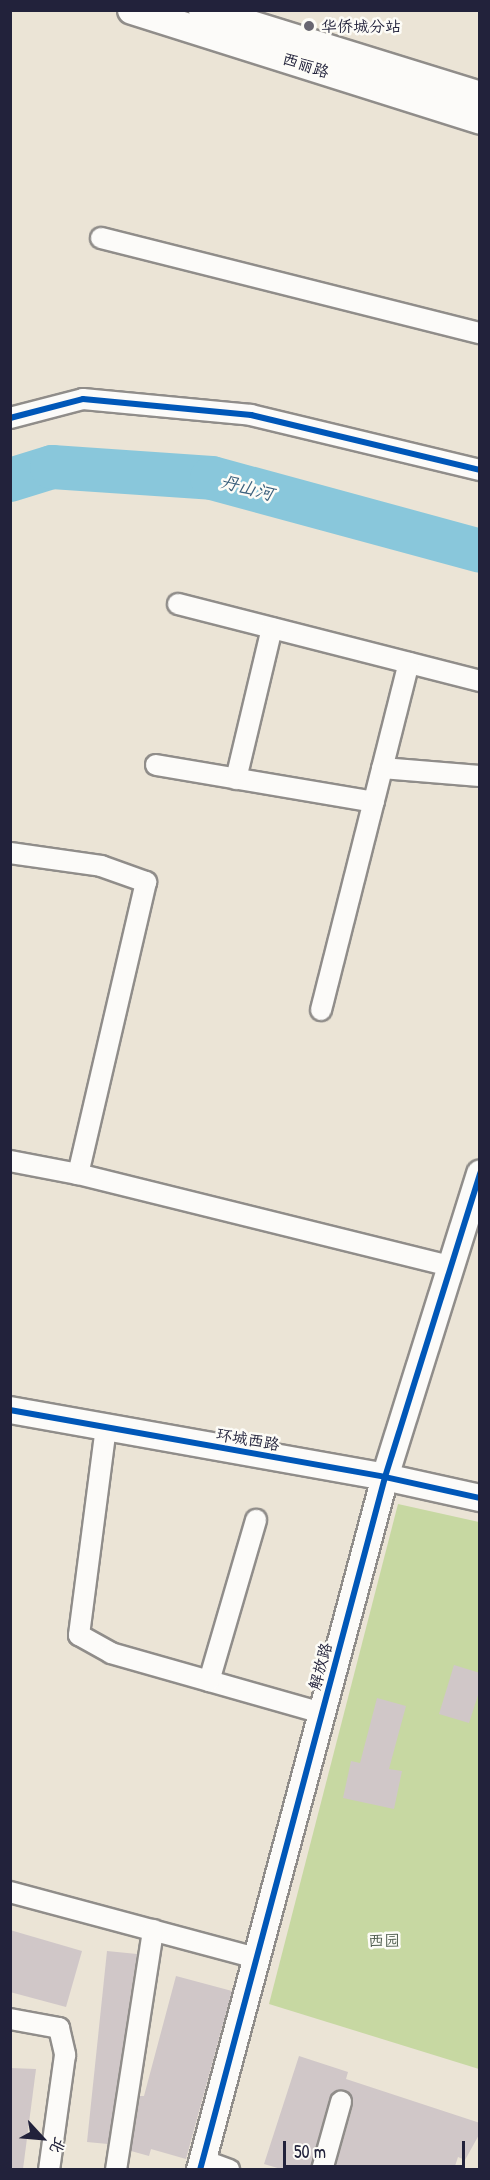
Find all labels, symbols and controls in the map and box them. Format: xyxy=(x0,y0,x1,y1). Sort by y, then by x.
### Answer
place label: 华侨城分站 xyxy=(321,16,401,36)
marker: 华侨城分站 xyxy=(302,19,316,33)
street label: 西丽路 xyxy=(280,48,332,82)
water label: 丹山河 xyxy=(218,471,276,505)
street label: 环城西路 xyxy=(215,1424,281,1454)
street label: 解放路 xyxy=(305,1640,335,1692)
park label: 西园 xyxy=(368,1930,400,1950)
north arrow xyxy=(12,2108,72,2168)
scale bar xyxy=(286,2129,468,2167)
text: 北 xyxy=(45,2134,72,2158)
text: 50 m xyxy=(294,2139,326,2164)

